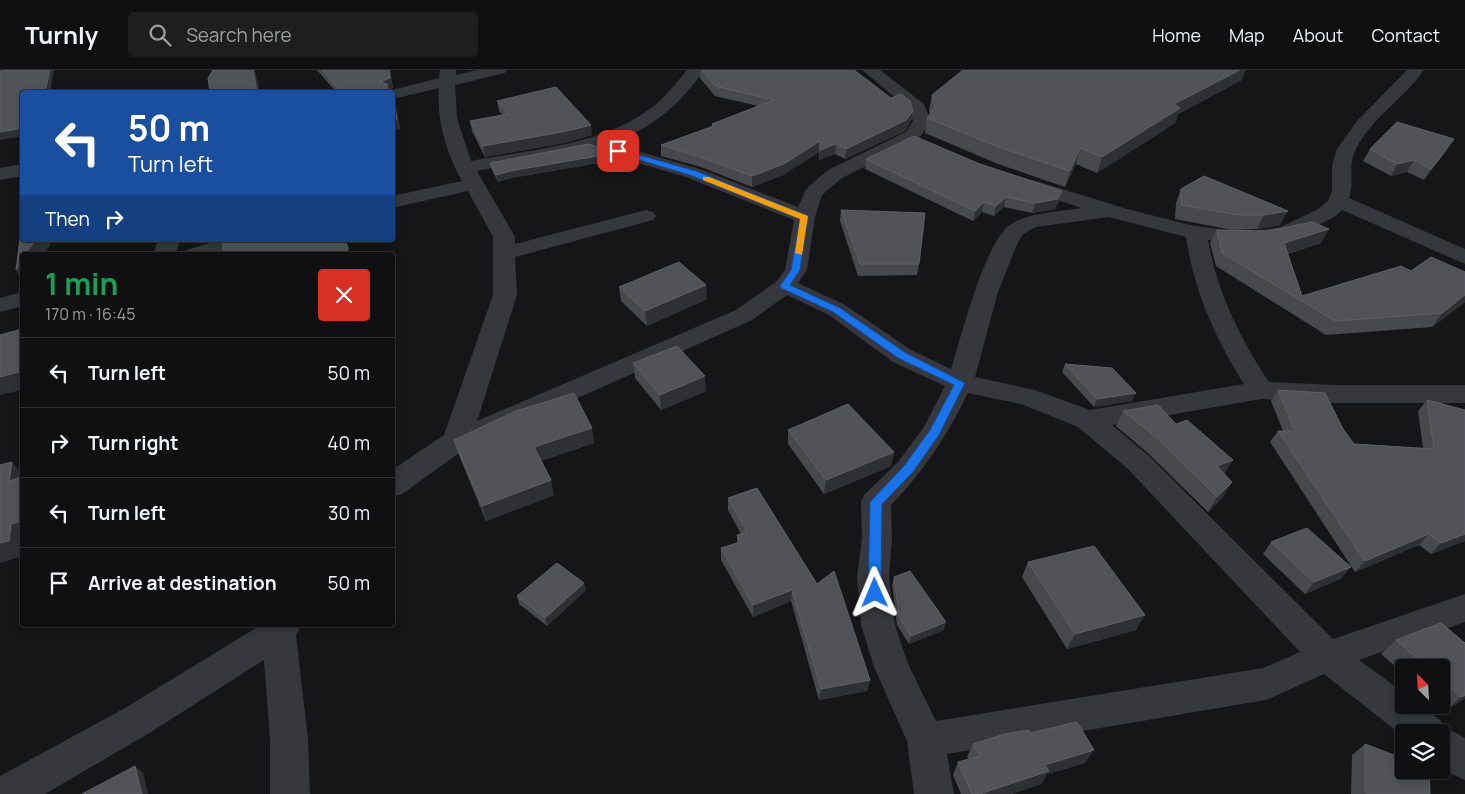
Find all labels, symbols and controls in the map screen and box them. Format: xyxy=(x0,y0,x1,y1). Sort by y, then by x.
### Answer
search box xyxy=(128,12,478,57)
text: Turnly xyxy=(25,18,98,51)
icon: search xyxy=(146,21,174,49)
text: Search here xyxy=(186,22,292,48)
text: Home xyxy=(1152,23,1201,47)
text: Map xyxy=(1229,23,1265,47)
text: About xyxy=(1293,23,1343,47)
text: Contact xyxy=(1371,23,1440,47)
text: 50 m xyxy=(128,104,210,152)
icon: left xyxy=(45,110,110,175)
pin xyxy=(597,130,639,172)
icon: arrive xyxy=(604,137,632,165)
text: Turn left xyxy=(128,149,213,179)
icon: right xyxy=(100,205,128,233)
text: Then xyxy=(45,206,90,232)
text: 1 min xyxy=(45,263,118,304)
button: close xyxy=(318,269,370,321)
text: 170 m · 16:45 xyxy=(45,303,135,325)
icon: left xyxy=(45,359,73,387)
text: Turn left xyxy=(88,360,166,386)
text: 50 m xyxy=(328,360,370,386)
icon: right xyxy=(45,429,73,457)
text: Turn right xyxy=(88,430,178,456)
text: 40 m xyxy=(327,430,370,456)
icon: left xyxy=(45,499,73,527)
text: Turn left xyxy=(88,500,166,526)
text: 30 m xyxy=(328,500,370,526)
position arrow xyxy=(848,566,900,618)
icon: arrive xyxy=(45,569,73,597)
text: Arrive at destination xyxy=(88,570,277,596)
text: 50 m xyxy=(328,570,370,596)
north arrow xyxy=(1395,659,1450,714)
map controls xyxy=(1395,659,1450,779)
button: layers xyxy=(1395,724,1450,779)

